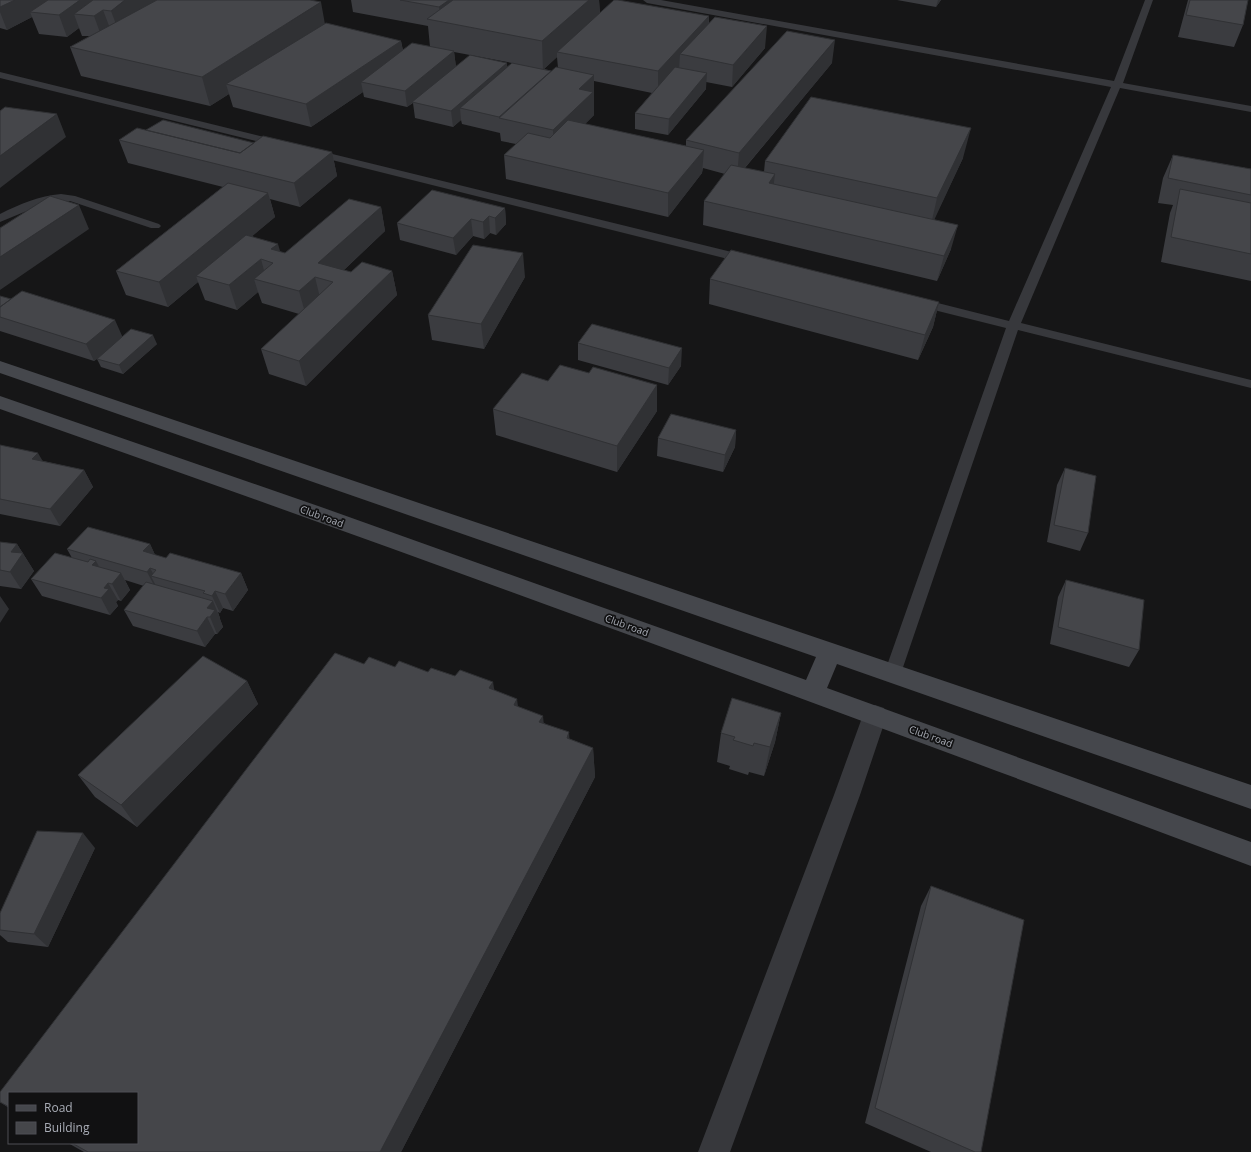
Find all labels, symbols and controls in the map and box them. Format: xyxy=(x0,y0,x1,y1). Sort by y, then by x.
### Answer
street label: Club road xyxy=(298,502,346,530)
street label: Club road xyxy=(603,611,651,639)
street label: Club road xyxy=(907,722,955,750)
legend xyxy=(8,1092,138,1144)
text: Road xyxy=(44,1099,73,1116)
text: Building xyxy=(44,1119,90,1136)

